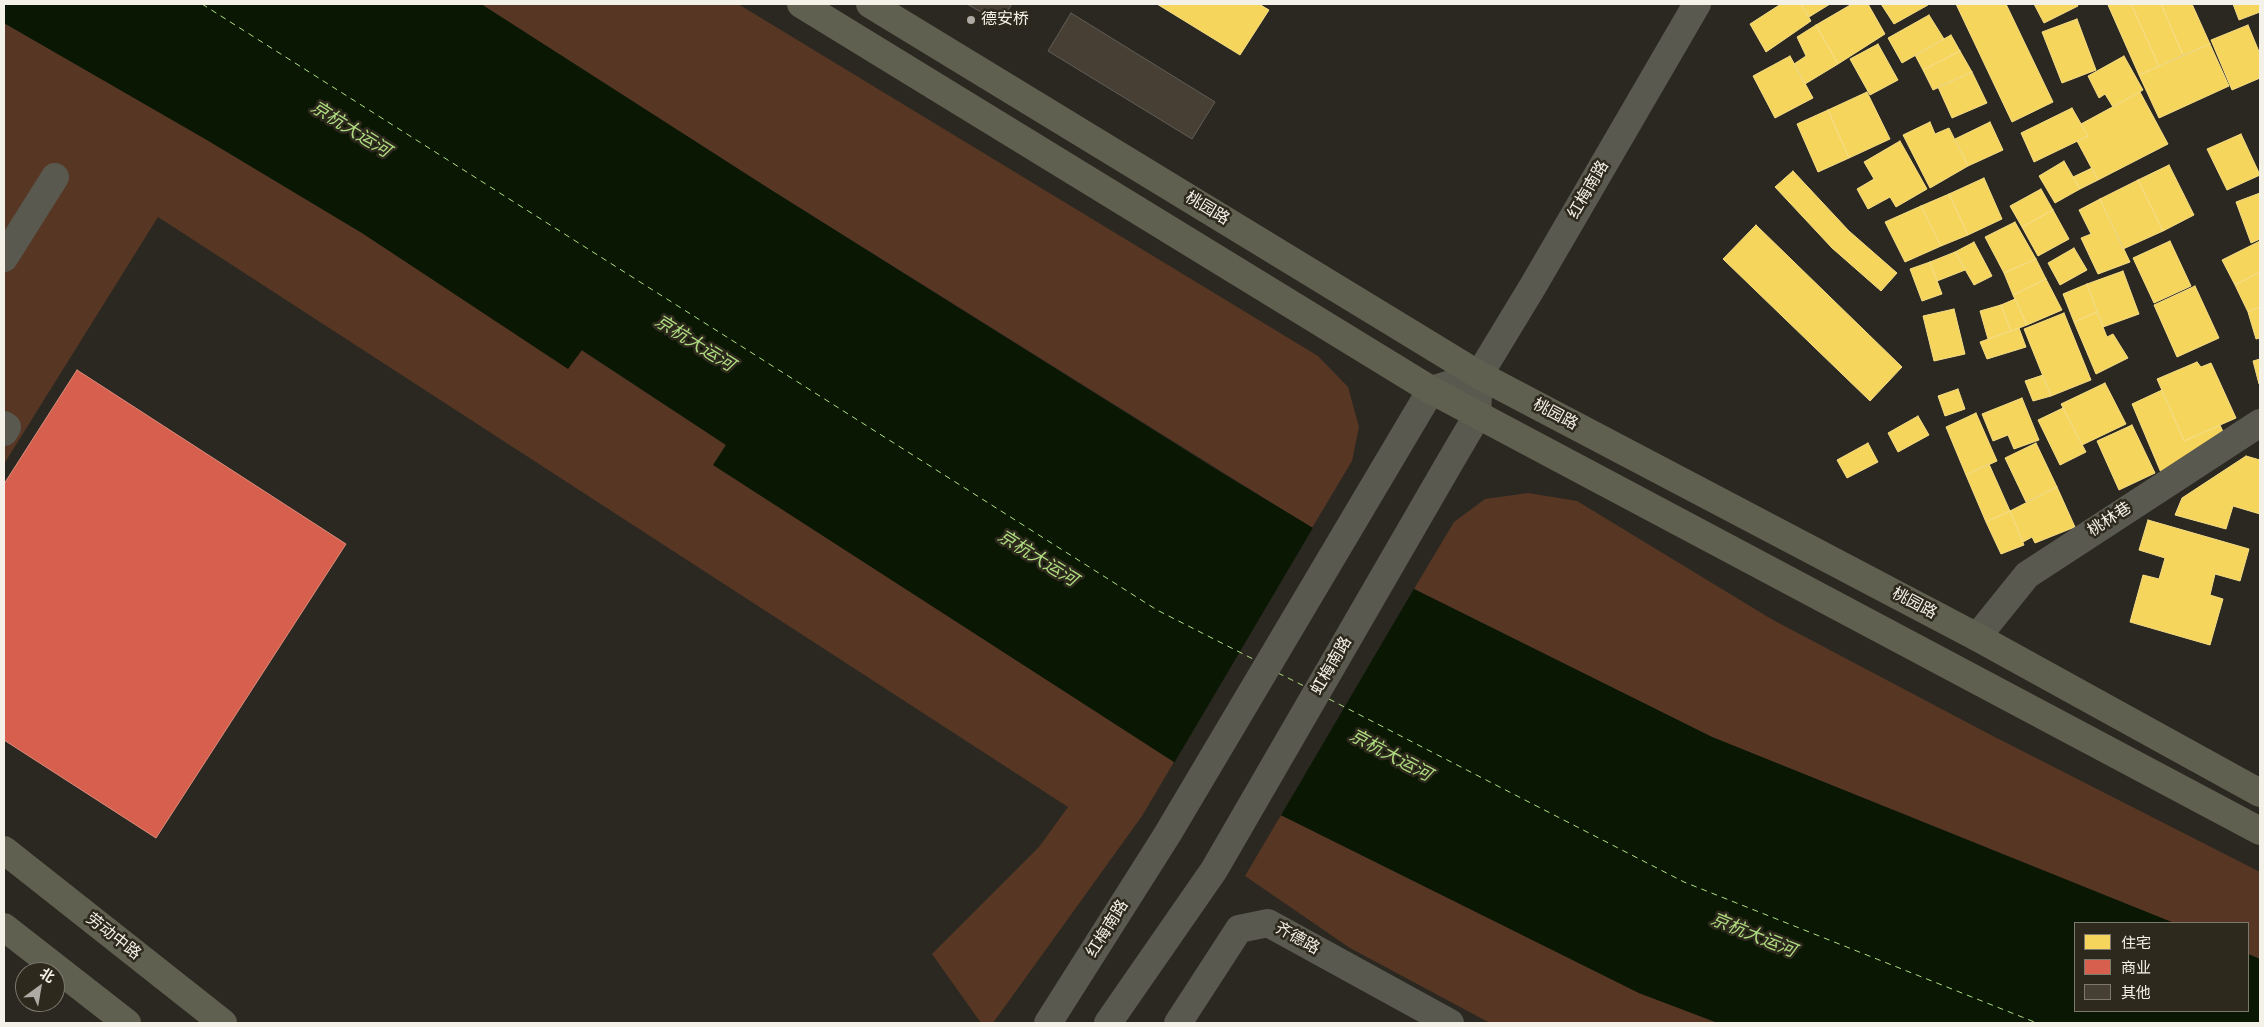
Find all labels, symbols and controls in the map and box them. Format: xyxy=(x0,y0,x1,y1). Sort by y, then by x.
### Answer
place label: 德安桥 xyxy=(981,10,1029,30)
marker: 德安桥 xyxy=(965,14,977,26)
water label: 京杭大运河 xyxy=(306,97,394,163)
street label: 红梅南路 xyxy=(1565,157,1613,223)
street label: 桃园路 xyxy=(1181,188,1233,230)
water label: 京杭大运河 xyxy=(650,311,738,377)
street label: 桃园路 xyxy=(1529,395,1581,435)
street label: 桃林巷 xyxy=(2085,499,2135,541)
water label: 京杭大运河 xyxy=(993,526,1081,592)
street label: 桃园路 xyxy=(1888,584,1940,624)
street label: 虹梅南路 xyxy=(1308,633,1356,699)
water label: 京杭大运河 xyxy=(1345,725,1435,787)
street label: 红梅南路 xyxy=(1083,897,1133,961)
water label: 京杭大运河 xyxy=(1707,909,1799,963)
street label: 劳动中路 xyxy=(82,910,144,964)
street label: 齐德路 xyxy=(1271,919,1323,959)
legend xyxy=(2074,922,2249,1012)
text: 住宅 xyxy=(2121,934,2151,952)
text: 商业 xyxy=(2121,959,2151,977)
north arrow xyxy=(15,962,65,1012)
text: 北 xyxy=(37,965,58,986)
text: 其他 xyxy=(2121,984,2151,1002)

